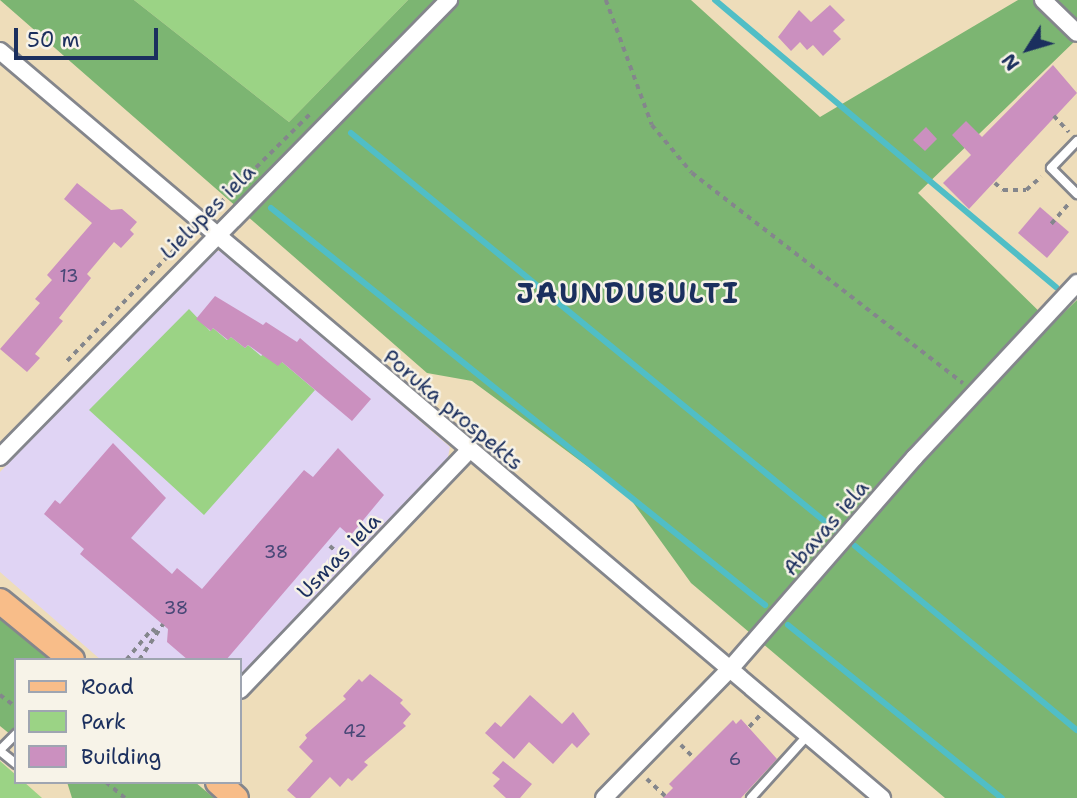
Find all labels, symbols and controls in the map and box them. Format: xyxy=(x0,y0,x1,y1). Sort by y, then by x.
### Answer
scale bar xyxy=(18,14,161,58)
north arrow xyxy=(993,14,1063,84)
text: 50 m xyxy=(27,26,80,54)
text: N xyxy=(996,48,1025,75)
street label: Lielupes iela xyxy=(155,159,261,265)
house number: 13 xyxy=(59,265,79,287)
district label: JAUNDUBULTI xyxy=(518,276,738,310)
street label: Poruka prospekts xyxy=(378,344,528,476)
street label: Abavas iela xyxy=(778,475,874,581)
street label: Usmas iela xyxy=(292,508,386,604)
house number: 38 xyxy=(264,541,288,563)
house number: 38 xyxy=(164,597,188,619)
legend xyxy=(14,658,242,784)
text: Road xyxy=(81,673,134,701)
text: Park xyxy=(81,708,126,736)
house number: 42 xyxy=(343,720,367,742)
text: Building xyxy=(81,743,161,771)
house number: 6 xyxy=(729,748,741,770)

